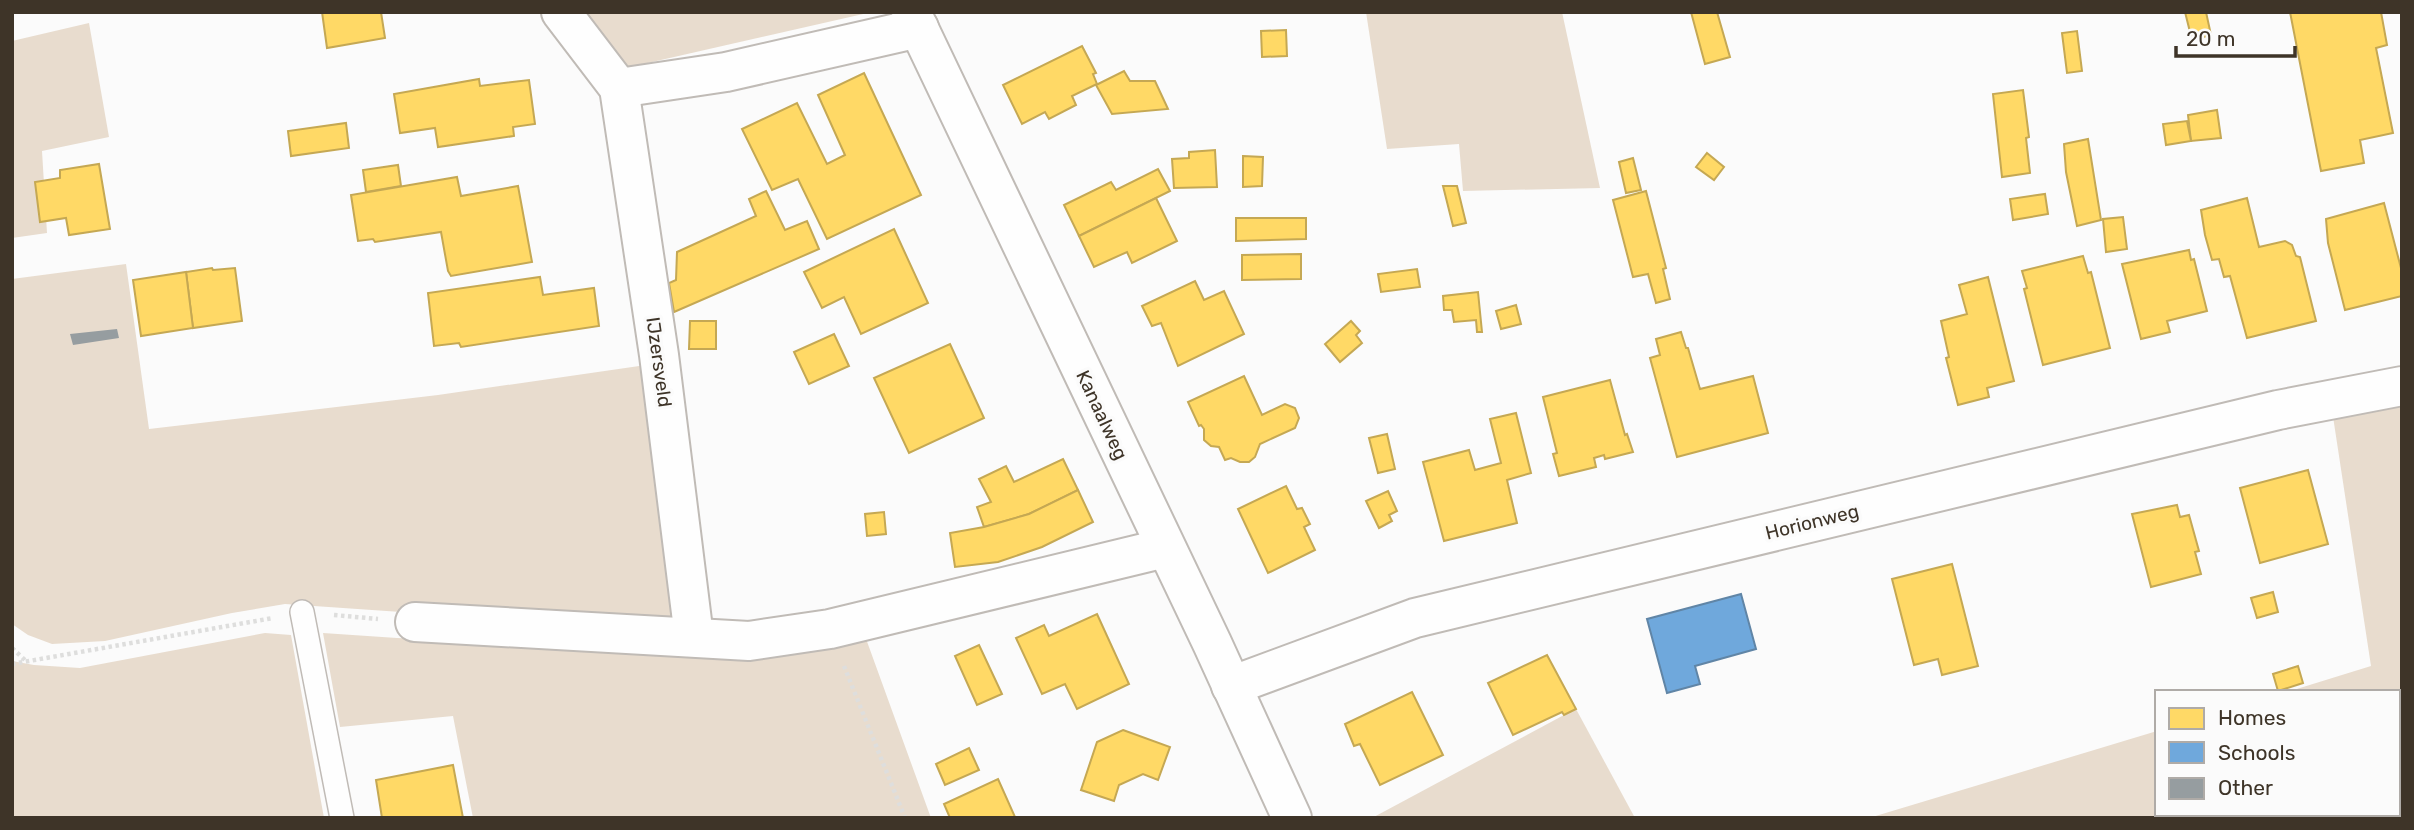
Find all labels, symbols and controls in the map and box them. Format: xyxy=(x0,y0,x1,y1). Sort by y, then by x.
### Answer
scale bar xyxy=(2176,14,2295,58)
text: 20 m xyxy=(2186,26,2235,51)
street label: IJzersveld xyxy=(641,315,677,409)
street label: Kanaalweg xyxy=(1071,367,1133,463)
street label: Horionweg xyxy=(1763,499,1861,545)
legend xyxy=(2155,690,2400,816)
text: Homes xyxy=(2218,705,2286,730)
text: Schools xyxy=(2218,740,2295,765)
text: Other xyxy=(2218,775,2273,800)

